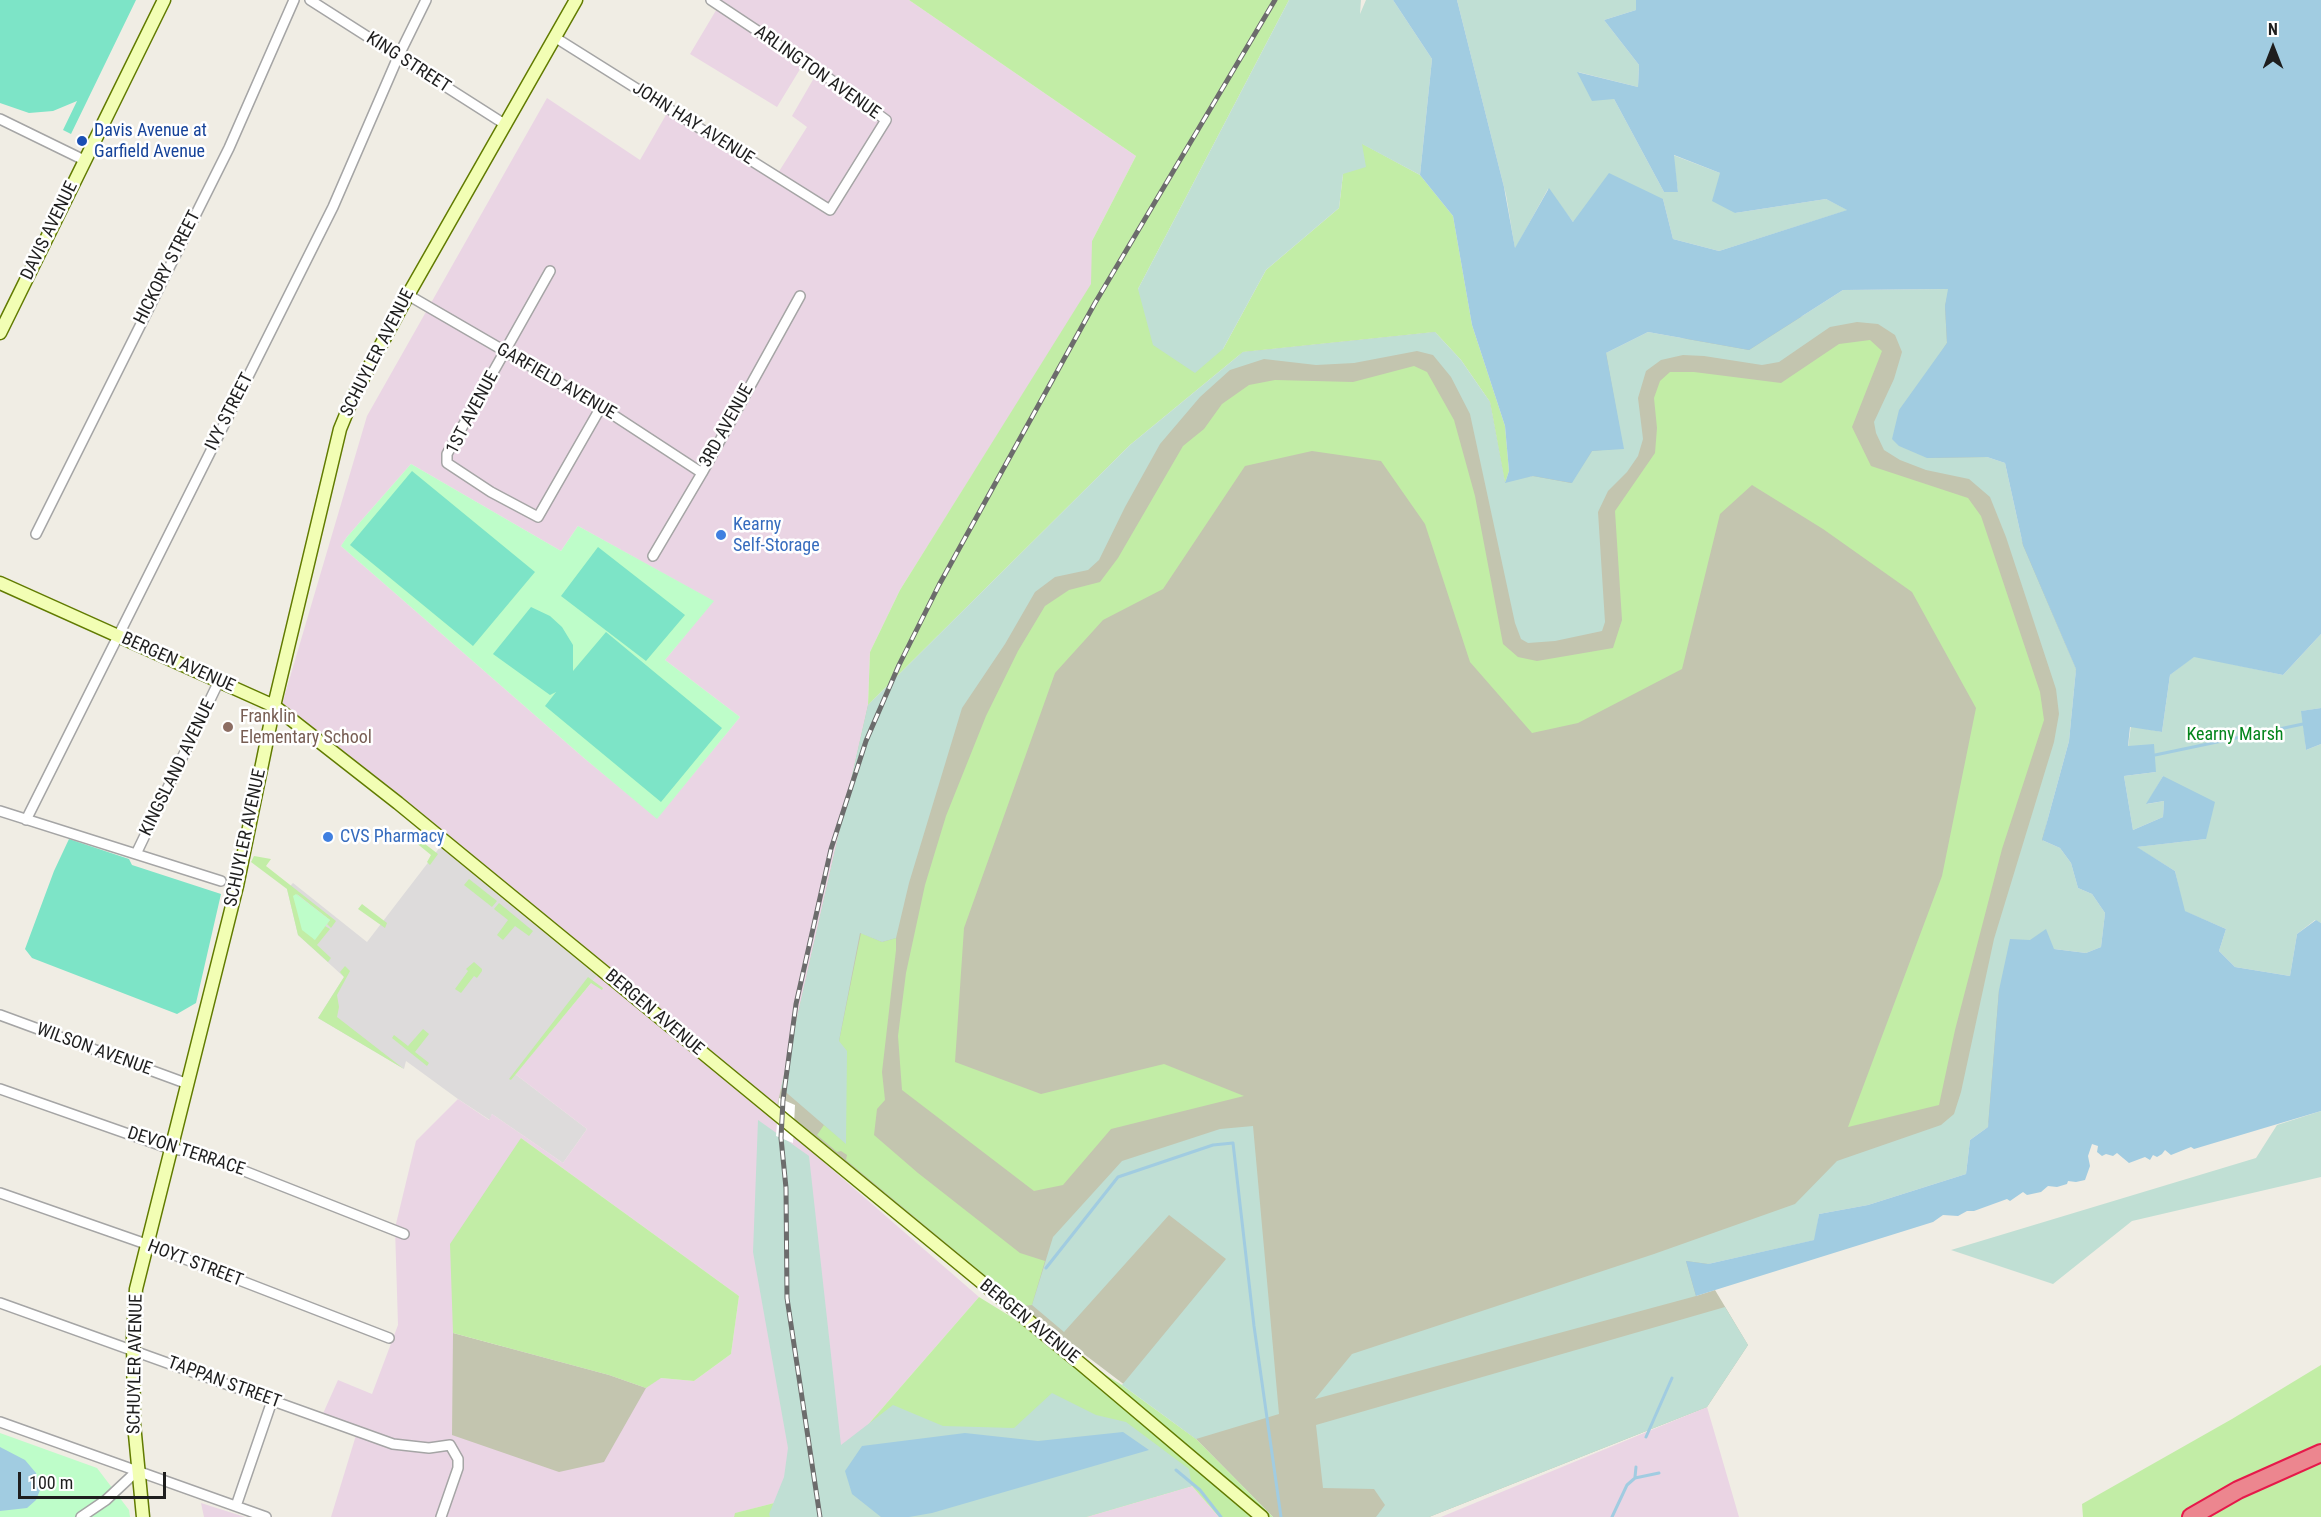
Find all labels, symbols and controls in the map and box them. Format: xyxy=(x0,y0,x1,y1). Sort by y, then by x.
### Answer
north arrow xyxy=(2243,18,2303,78)
text: N xyxy=(2268,20,2278,39)
street label: ARLINGTON AVENUE xyxy=(750,21,884,125)
street label: KING STREET xyxy=(362,28,454,98)
street label: JOHN HAY AVENUE xyxy=(628,78,758,170)
place label: Davis Avenue at Garfield Avenue xyxy=(94,120,207,162)
marker: Davis Avenue at Garfield Avenue xyxy=(75,134,89,148)
street label: DAVIS AVENUE xyxy=(17,178,83,284)
street label: HICKORY STREET xyxy=(130,208,206,328)
street label: SCHUYLER AVENUE xyxy=(337,286,419,420)
street label: GARFIELD AVENUE xyxy=(492,339,620,425)
street label: 1ST AVENUE xyxy=(442,368,504,458)
street label: IVY STREET xyxy=(201,370,259,454)
street label: 3RD AVENUE xyxy=(695,381,759,471)
place label: Kearny Self-Storage xyxy=(733,514,820,556)
marker: Kearny Self-Storage xyxy=(714,528,728,542)
street label: BERGEN AVENUE xyxy=(118,628,238,698)
street label: KINGSLAND AVENUE xyxy=(136,696,220,840)
place label: Franklin Elementary School xyxy=(240,706,372,748)
marker: Franklin Elementary School xyxy=(221,720,235,734)
park label: Kearny Marsh xyxy=(2186,724,2284,746)
street label: SCHUYLER AVENUE xyxy=(221,767,271,909)
place label: CVS Pharmacy xyxy=(340,826,445,848)
marker: CVS Pharmacy xyxy=(321,830,335,844)
street label: BERGEN AVENUE xyxy=(600,965,708,1061)
street label: WILSON AVENUE xyxy=(33,1019,155,1081)
street label: DEVON TERRACE xyxy=(125,1123,247,1181)
street label: HOYT STREET xyxy=(144,1236,246,1292)
street label: BERGEN AVENUE xyxy=(975,1275,1083,1369)
street label: SCHUYLER AVENUE xyxy=(124,1294,148,1434)
street label: TAPPAN STREET xyxy=(164,1352,284,1414)
scale bar xyxy=(21,1460,170,1498)
text: 100 m xyxy=(29,1472,73,1493)

